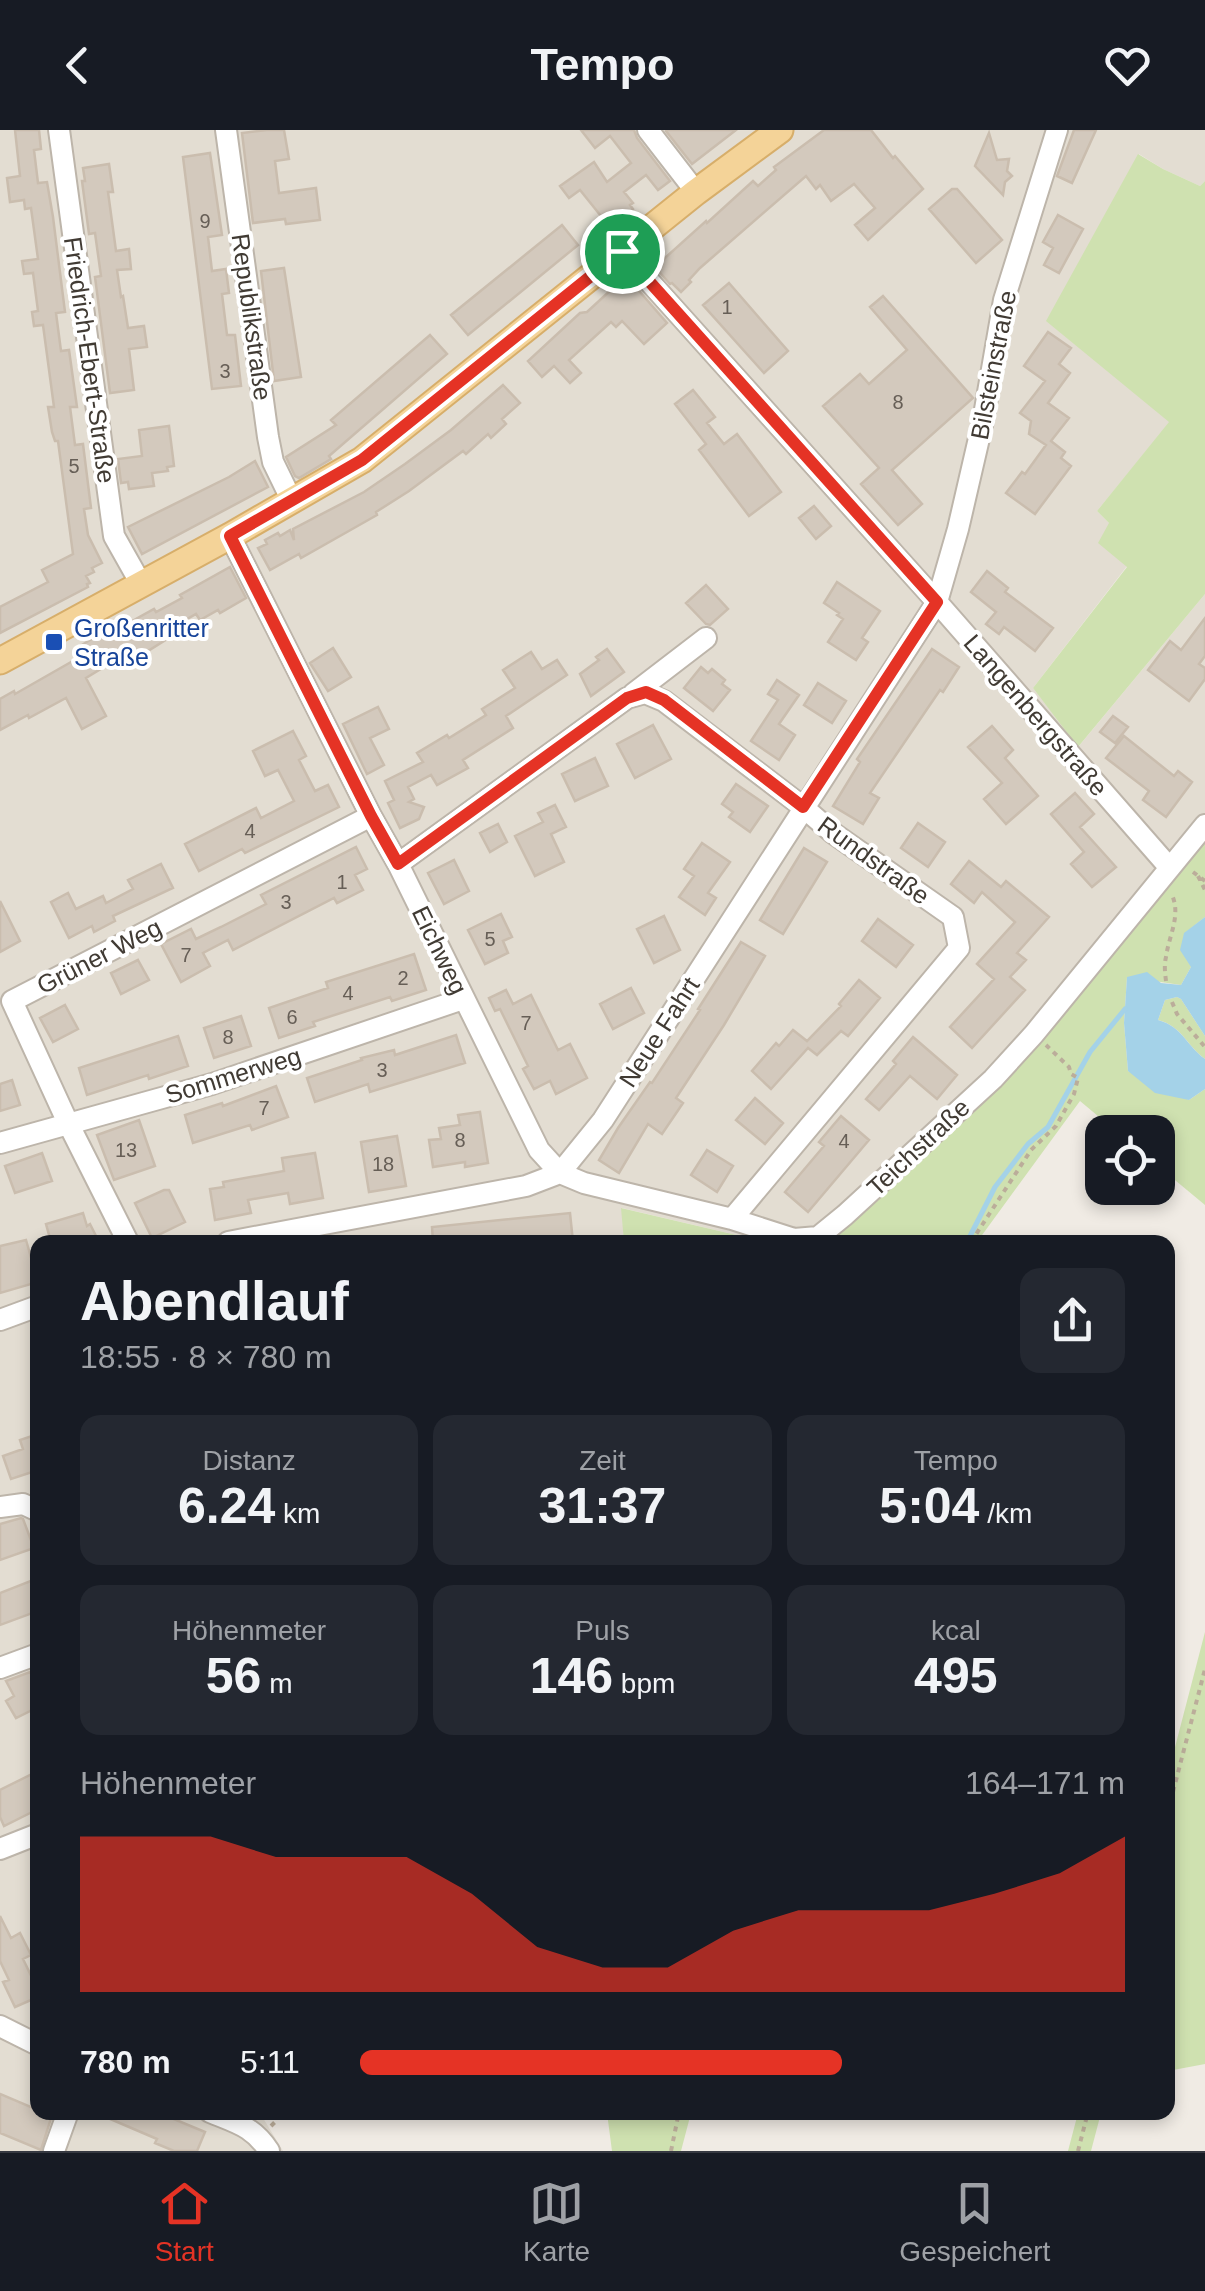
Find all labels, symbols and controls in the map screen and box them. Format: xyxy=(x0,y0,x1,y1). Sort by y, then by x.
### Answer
icon: back xyxy=(50,38,105,93)
icon: heart xyxy=(1100,38,1155,93)
text: Tempo xyxy=(530,39,675,90)
pin xyxy=(580,209,665,294)
house number: 9 xyxy=(199,210,211,232)
icon: arrive xyxy=(595,224,650,279)
street label: Republikstraße xyxy=(226,232,278,402)
street label: Friedrich-Ebert-Straße xyxy=(59,235,121,485)
street label: Bilsteinstraße xyxy=(965,288,1021,442)
house number: 1 xyxy=(721,296,733,318)
house number: 3 xyxy=(219,360,231,382)
house number: 8 xyxy=(892,391,904,413)
house number: 5 xyxy=(68,455,80,477)
place label: Großenritter Straße xyxy=(74,614,209,671)
street label: Langenbergstraße xyxy=(958,629,1114,801)
marker: Großenritter Straße xyxy=(43,631,65,653)
street label: Rundstraße xyxy=(813,810,935,910)
house number: 4 xyxy=(244,820,256,842)
house number: 1 xyxy=(336,871,348,893)
house number: 3 xyxy=(280,891,292,913)
street label: Eichweg xyxy=(407,901,473,999)
street label: Grüner Weg xyxy=(32,913,166,999)
house number: 5 xyxy=(484,928,496,950)
house number: 7 xyxy=(180,944,192,966)
house number: 2 xyxy=(397,967,409,989)
street label: Neue Fahrt xyxy=(613,972,705,1092)
house number: 4 xyxy=(342,982,354,1004)
house number: 6 xyxy=(286,1006,298,1028)
house number: 7 xyxy=(520,1012,532,1034)
house number: 8 xyxy=(222,1026,234,1048)
street label: Sommerweg xyxy=(162,1041,304,1109)
house number: 3 xyxy=(376,1059,388,1081)
street label: Teichstraße xyxy=(861,1093,975,1201)
house number: 7 xyxy=(258,1097,270,1119)
map controls xyxy=(1085,1115,1175,1205)
button: locate xyxy=(1085,1115,1175,1205)
house number: 8 xyxy=(454,1129,466,1151)
house number: 4 xyxy=(838,1130,850,1152)
house number: 13 xyxy=(115,1139,137,1161)
house number: 18 xyxy=(372,1153,394,1175)
button: share xyxy=(1020,1268,1125,1373)
text: Abendlauf xyxy=(80,1270,349,1332)
text: 18:55 · 8 × 780 m xyxy=(80,1339,332,1375)
text: Distanz xyxy=(202,1445,296,1476)
text: Zeit xyxy=(579,1445,626,1476)
text: Tempo xyxy=(914,1445,998,1476)
text: 6.24 xyxy=(178,1478,275,1534)
text: 31:37 xyxy=(539,1478,666,1534)
text: 5:04 xyxy=(879,1478,979,1534)
text: km xyxy=(275,1498,320,1529)
text: /km xyxy=(979,1498,1032,1529)
text: Höhenmeter xyxy=(172,1615,326,1646)
text: Puls xyxy=(575,1615,630,1646)
text: kcal xyxy=(931,1615,981,1646)
text: 56 xyxy=(206,1648,261,1704)
text: 146 xyxy=(530,1648,613,1704)
text: 495 xyxy=(914,1648,998,1704)
text: m xyxy=(261,1668,293,1699)
text: bpm xyxy=(613,1668,675,1699)
text: Höhenmeter xyxy=(80,1765,256,1801)
text: 164–171 m xyxy=(965,1765,1125,1801)
text: 780 m xyxy=(80,2044,171,2080)
text: 5:11 xyxy=(240,2044,300,2080)
tab: Start xyxy=(155,2176,214,2268)
tab: Karte xyxy=(523,2176,590,2268)
tab: Gespeichert xyxy=(899,2176,1050,2268)

